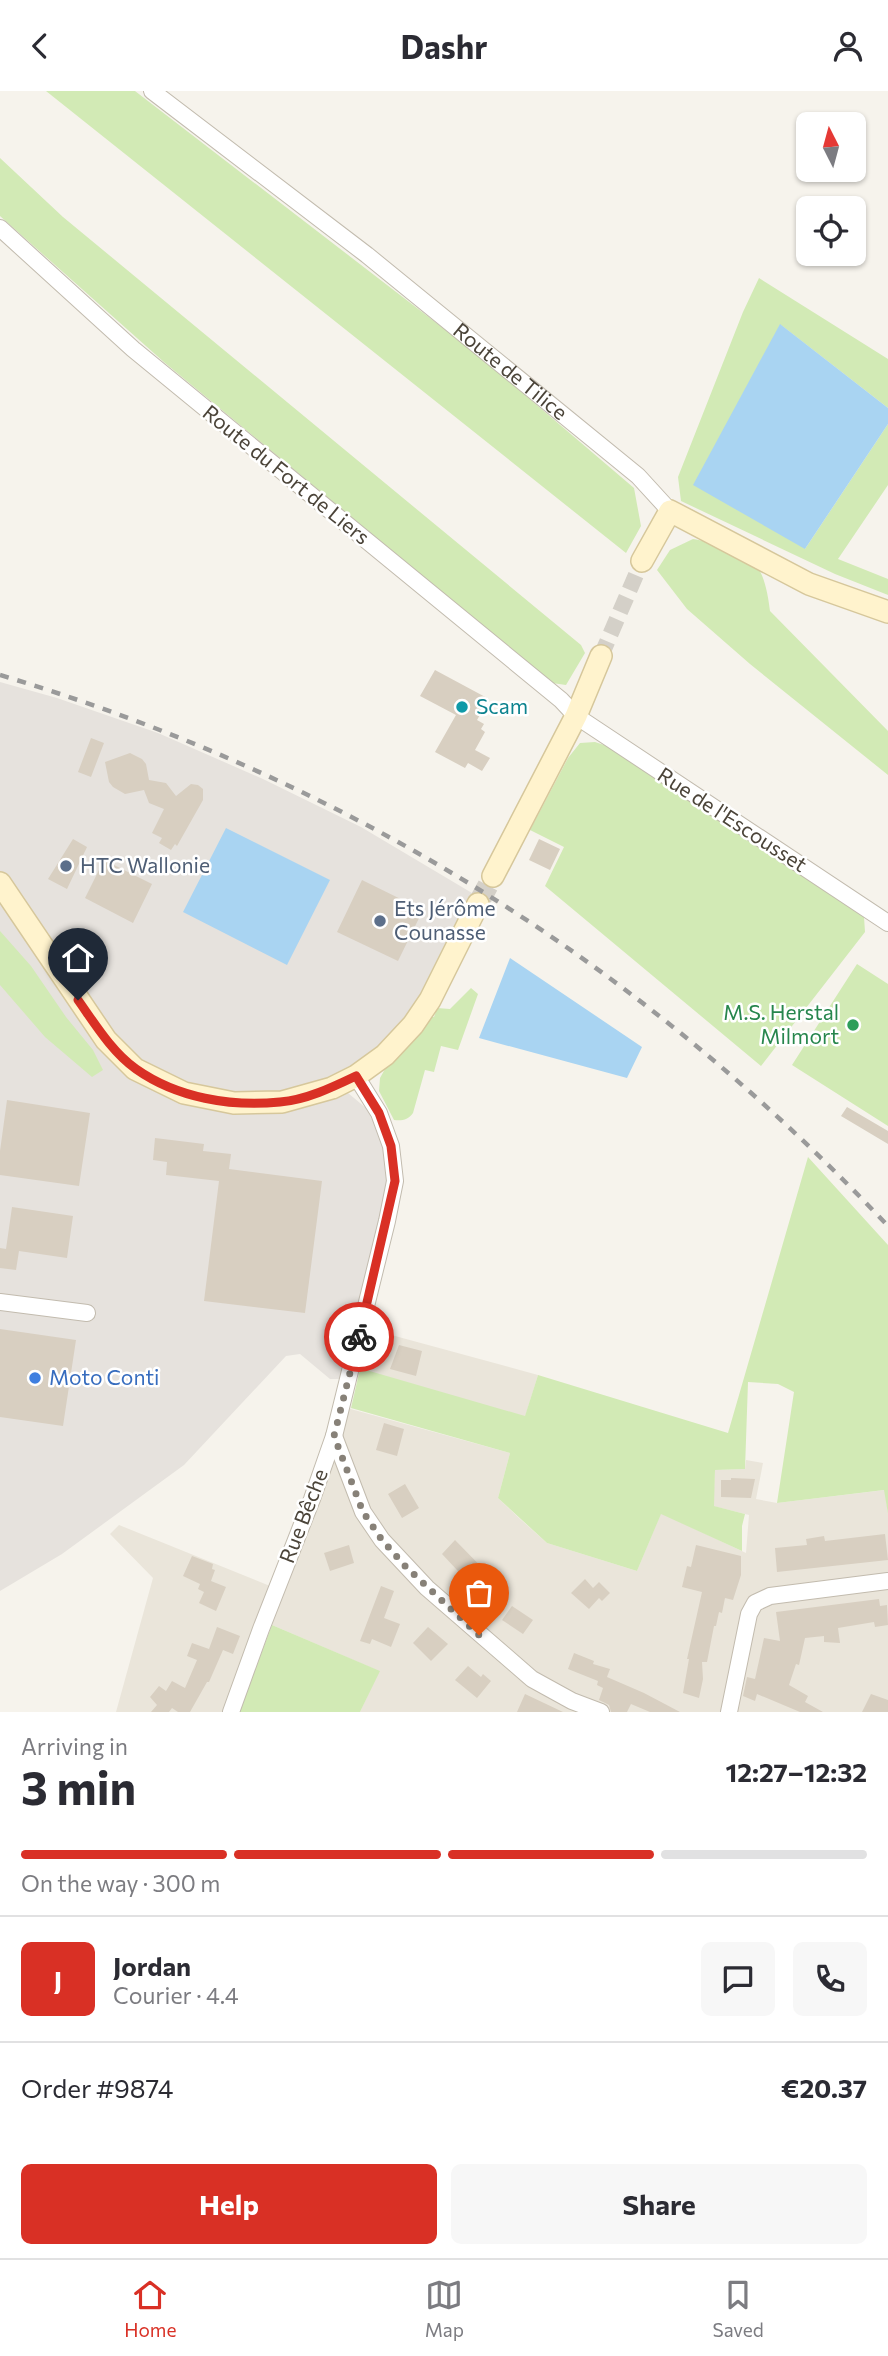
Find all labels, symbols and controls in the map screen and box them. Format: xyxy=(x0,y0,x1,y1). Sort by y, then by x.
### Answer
text: Dashr xyxy=(401,26,487,66)
icon: back xyxy=(21,27,59,65)
icon: person xyxy=(829,27,867,65)
north arrow xyxy=(796,112,866,182)
map controls xyxy=(796,112,866,266)
button: locate xyxy=(796,196,866,266)
street label: Route de Tilice xyxy=(449,317,573,424)
street label: Route du Fort de Liers xyxy=(198,399,375,549)
place label: Scam xyxy=(476,693,528,718)
marker: Scam xyxy=(454,699,470,715)
street label: Rue de l'Escousset xyxy=(654,761,812,876)
place label: HTC Wallonie xyxy=(80,852,210,877)
marker: HTC Wallonie xyxy=(58,858,74,874)
place label: Ets Jérôme Counasse xyxy=(394,895,496,944)
marker: Ets Jérôme Counasse xyxy=(372,913,388,929)
pin xyxy=(48,928,108,1000)
icon: home xyxy=(59,939,97,977)
place label: M.S. Herstal Milmort xyxy=(723,999,839,1048)
marker: M.S. Herstal Milmort xyxy=(845,1017,861,1033)
courier xyxy=(324,1302,394,1372)
icon: bike xyxy=(340,1318,378,1356)
place label: Moto Conti xyxy=(49,1364,159,1389)
marker: Moto Conti xyxy=(27,1370,43,1386)
street label: Rue Bêche xyxy=(273,1465,332,1566)
pin xyxy=(449,1563,509,1635)
icon: bag xyxy=(460,1574,498,1612)
text: Arriving in xyxy=(21,1732,128,1760)
text: 12:27–12:32 xyxy=(725,1756,867,1787)
text: 3 min xyxy=(21,1758,136,1814)
text: On the way · 300 m xyxy=(21,1869,220,1897)
button: chat xyxy=(701,1942,775,2016)
button: phone xyxy=(793,1942,867,2016)
text: Jordan xyxy=(113,1950,191,1981)
text: J xyxy=(54,1964,62,1995)
text: Courier · 4.4 xyxy=(113,1981,239,2009)
text: Order #9874 xyxy=(21,2072,173,2103)
text: €20.37 xyxy=(781,2072,867,2103)
button: Help xyxy=(21,2164,437,2244)
button: Share xyxy=(451,2164,867,2244)
tab: Home xyxy=(124,2276,176,2341)
tab: Map xyxy=(425,2276,464,2341)
tab: Saved xyxy=(712,2276,764,2341)

